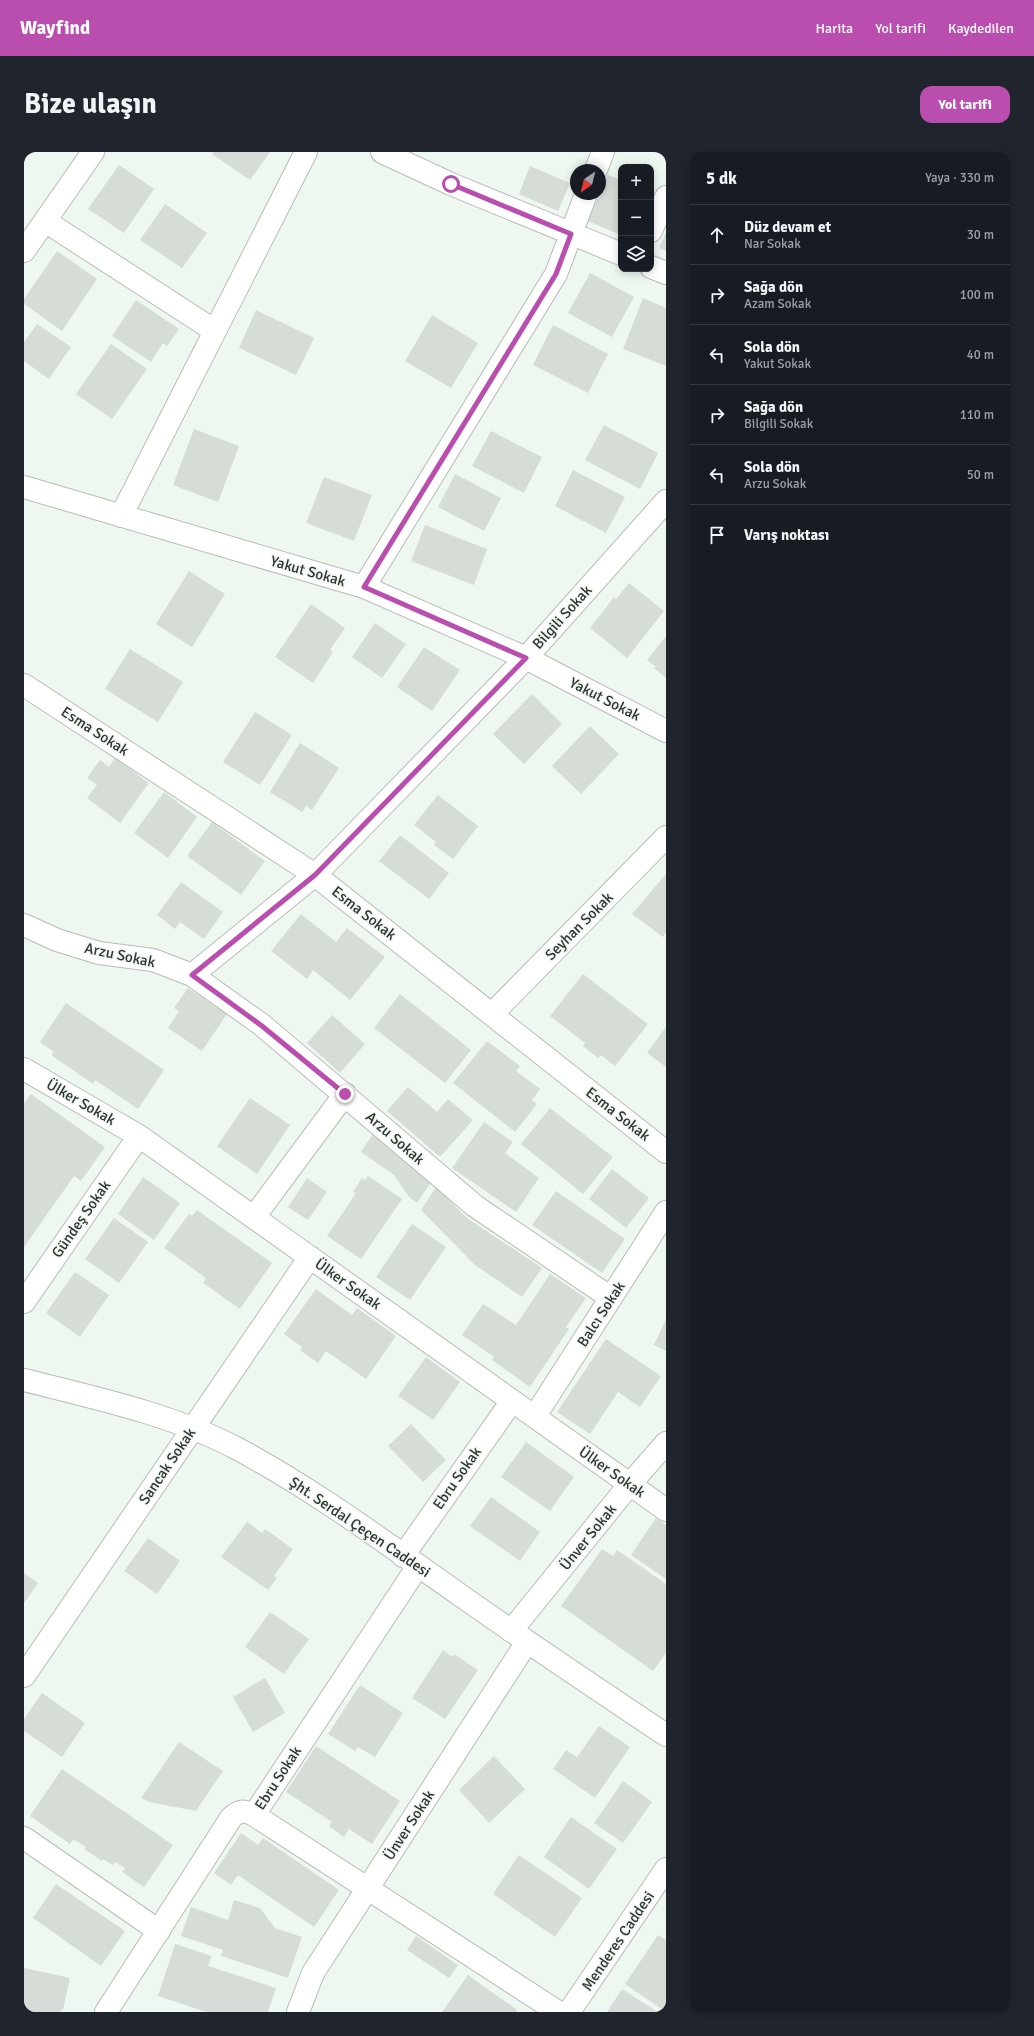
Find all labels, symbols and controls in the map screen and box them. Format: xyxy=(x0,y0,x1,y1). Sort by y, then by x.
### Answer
text: Wayfind xyxy=(20,16,90,40)
text: Harita xyxy=(816,20,853,37)
text: Yol tarifi xyxy=(875,20,926,37)
text: Kaydedilen xyxy=(948,20,1014,37)
button: Yol tarifi xyxy=(920,86,1010,123)
text: Bize ulaşın xyxy=(24,87,157,121)
north arrow xyxy=(570,164,606,200)
map controls xyxy=(618,164,654,272)
button: + xyxy=(618,164,654,200)
text: 5 dk xyxy=(706,168,737,189)
text: Yaya · 330 m xyxy=(925,170,994,186)
route start xyxy=(442,175,460,193)
button: − xyxy=(618,200,654,236)
text: Düz devam et xyxy=(744,218,831,236)
icon: ahead xyxy=(706,224,728,246)
text: 30 m xyxy=(967,227,994,243)
button: layers xyxy=(618,236,654,272)
text: Nar Sokak xyxy=(744,236,801,252)
text: Sağa dön xyxy=(744,278,803,296)
icon: right xyxy=(706,284,728,306)
text: 100 m xyxy=(960,287,994,303)
text: Azam Sokak xyxy=(744,296,811,312)
text: Sola dön xyxy=(744,338,800,356)
icon: left xyxy=(706,344,728,366)
text: 40 m xyxy=(967,347,994,363)
text: Yakut Sokak xyxy=(744,356,811,372)
text: Sağa dön xyxy=(744,398,803,416)
icon: right xyxy=(706,404,728,426)
text: 110 m xyxy=(960,407,994,423)
text: Bilgili Sokak xyxy=(744,416,813,432)
text: Sola dön xyxy=(744,458,800,476)
icon: left xyxy=(706,464,728,486)
text: 50 m xyxy=(967,467,994,483)
text: Arzu Sokak xyxy=(744,476,806,492)
icon: arrive xyxy=(706,524,728,546)
text: Varış noktası xyxy=(744,526,829,544)
street label: Yakut Sokak xyxy=(268,552,348,590)
street label: Bilgili Sokak xyxy=(529,581,596,653)
street label: Yakut Sokak xyxy=(566,673,644,725)
street label: Esma Sokak xyxy=(58,703,132,760)
street label: Esma Sokak xyxy=(328,882,400,944)
street label: Seyhan Sokak xyxy=(541,888,617,964)
street label: Arzu Sokak xyxy=(83,939,157,971)
street label: Ülker Sokak xyxy=(43,1075,119,1129)
street label: Esma Sokak xyxy=(582,1083,654,1145)
route end xyxy=(336,1085,354,1103)
street label: Arzu Sokak xyxy=(362,1108,428,1169)
street label: Gündeş Sokak xyxy=(48,1177,114,1261)
street label: Ülker Sokak xyxy=(311,1255,385,1314)
street label: Balcı Sokak xyxy=(573,1278,629,1350)
street label: Sancak Sokak xyxy=(135,1424,199,1508)
street label: Ebru Sokak xyxy=(429,1443,485,1513)
street label: Ülker Sokak xyxy=(575,1443,649,1502)
street label: Şht. Serdal Çeçen Caddesi xyxy=(286,1473,434,1581)
street label: Ünver Sokak xyxy=(556,1500,620,1574)
street label: Ebru Sokak xyxy=(251,1742,305,1813)
street label: Ünver Sokak xyxy=(380,1786,439,1863)
street label: Menderes Caddesi xyxy=(578,1888,658,1994)

